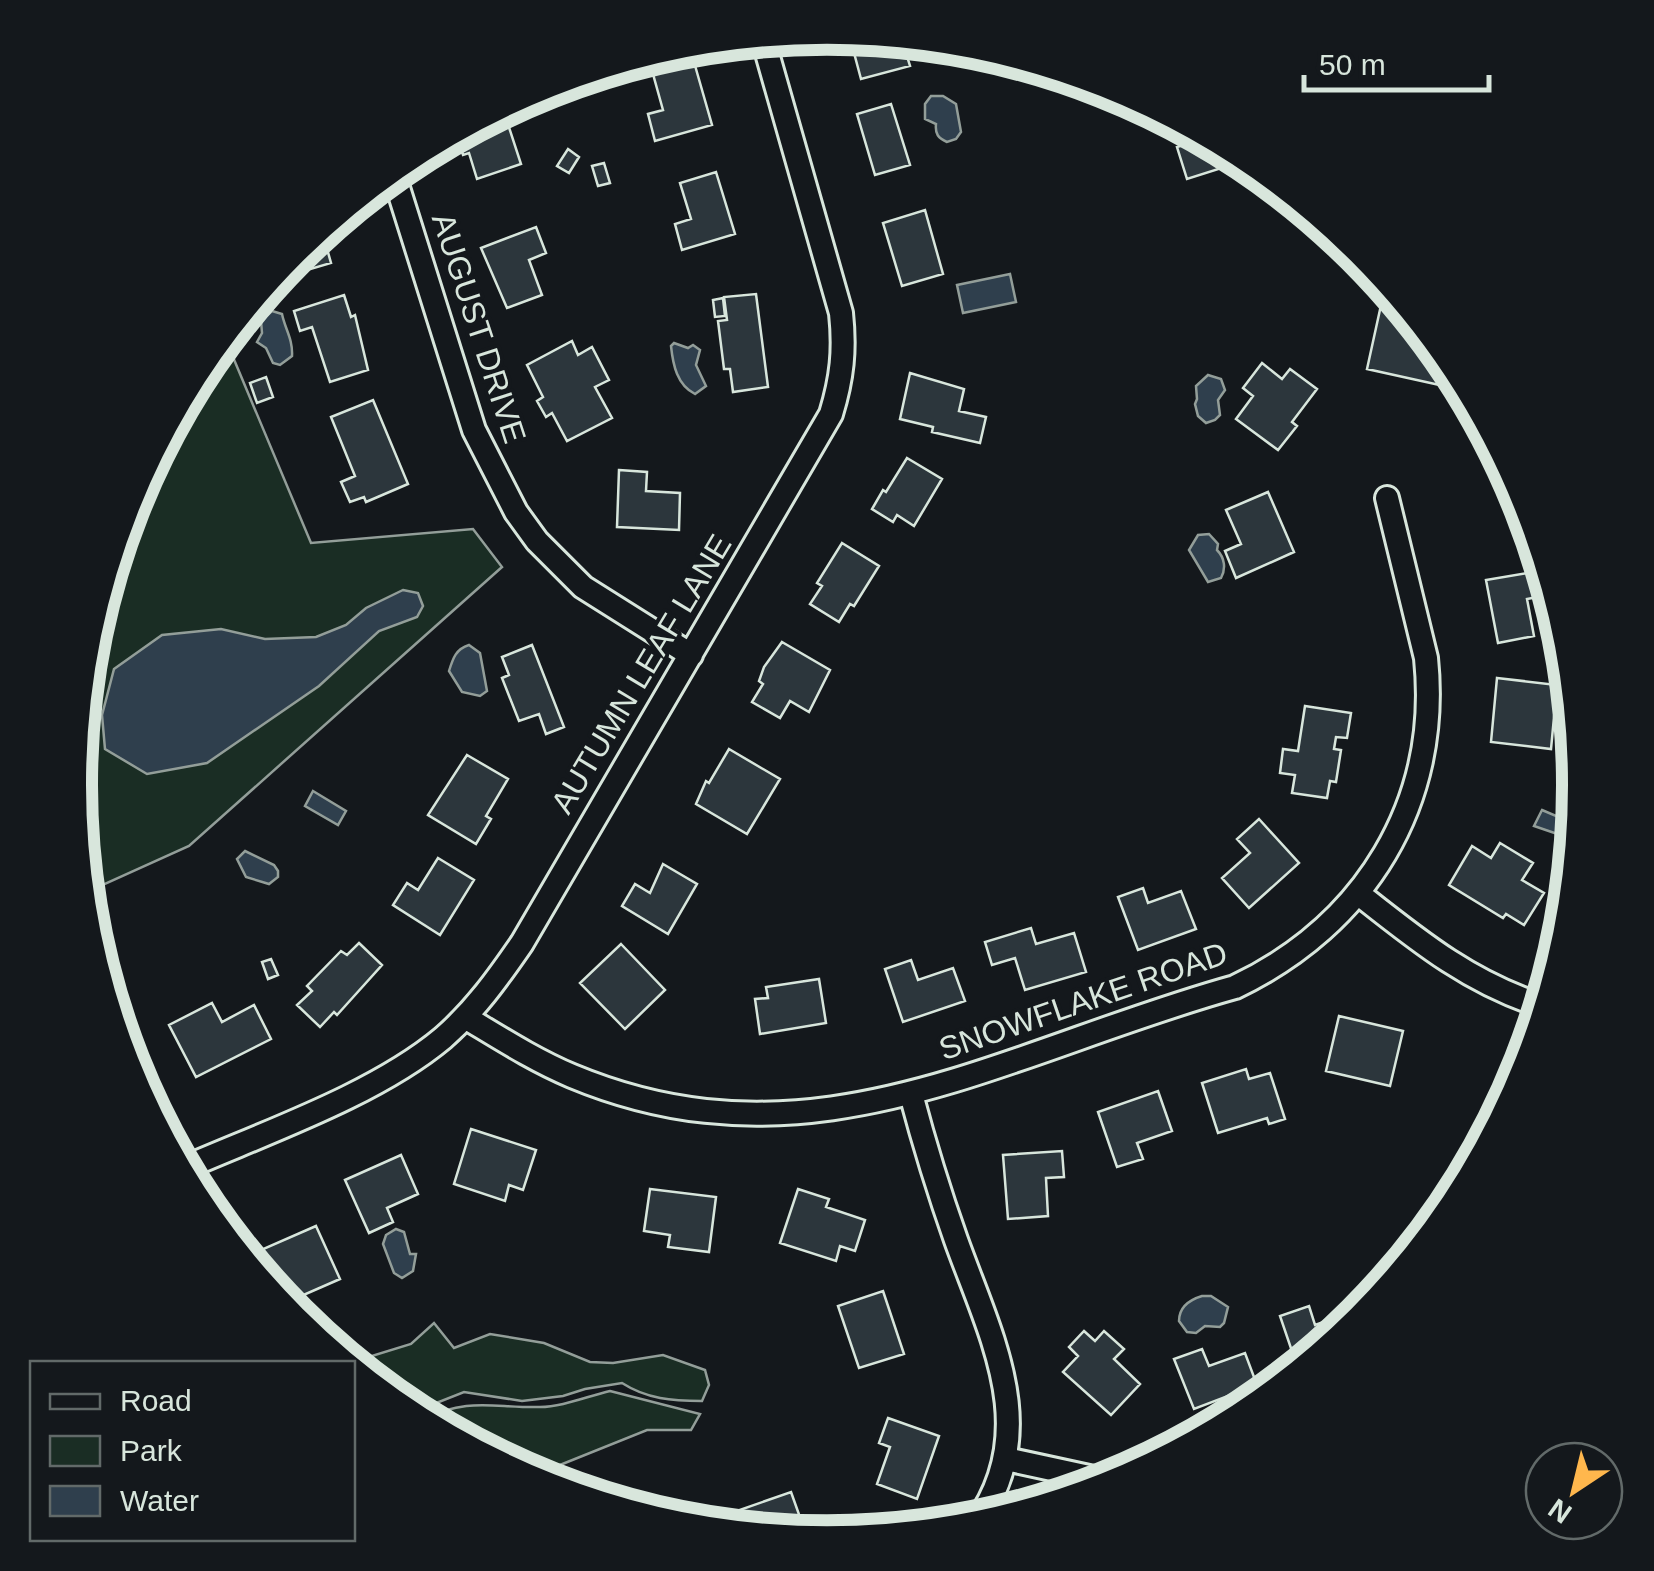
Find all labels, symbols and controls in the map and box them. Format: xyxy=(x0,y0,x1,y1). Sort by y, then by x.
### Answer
scale bar xyxy=(1304,30,1489,92)
text: 50 m xyxy=(1319,48,1386,81)
street label: AUGUST DRIVE xyxy=(425,209,533,447)
street label: AUTUMN LEAF LANE xyxy=(544,528,738,820)
street label: SNOWFLAKE ROAD xyxy=(934,935,1232,1067)
legend xyxy=(30,1361,355,1541)
text: Road xyxy=(120,1384,192,1417)
text: Park xyxy=(120,1434,183,1467)
north arrow xyxy=(1524,1441,1624,1541)
text: Water xyxy=(120,1484,199,1517)
text: N xyxy=(1543,1493,1577,1530)

